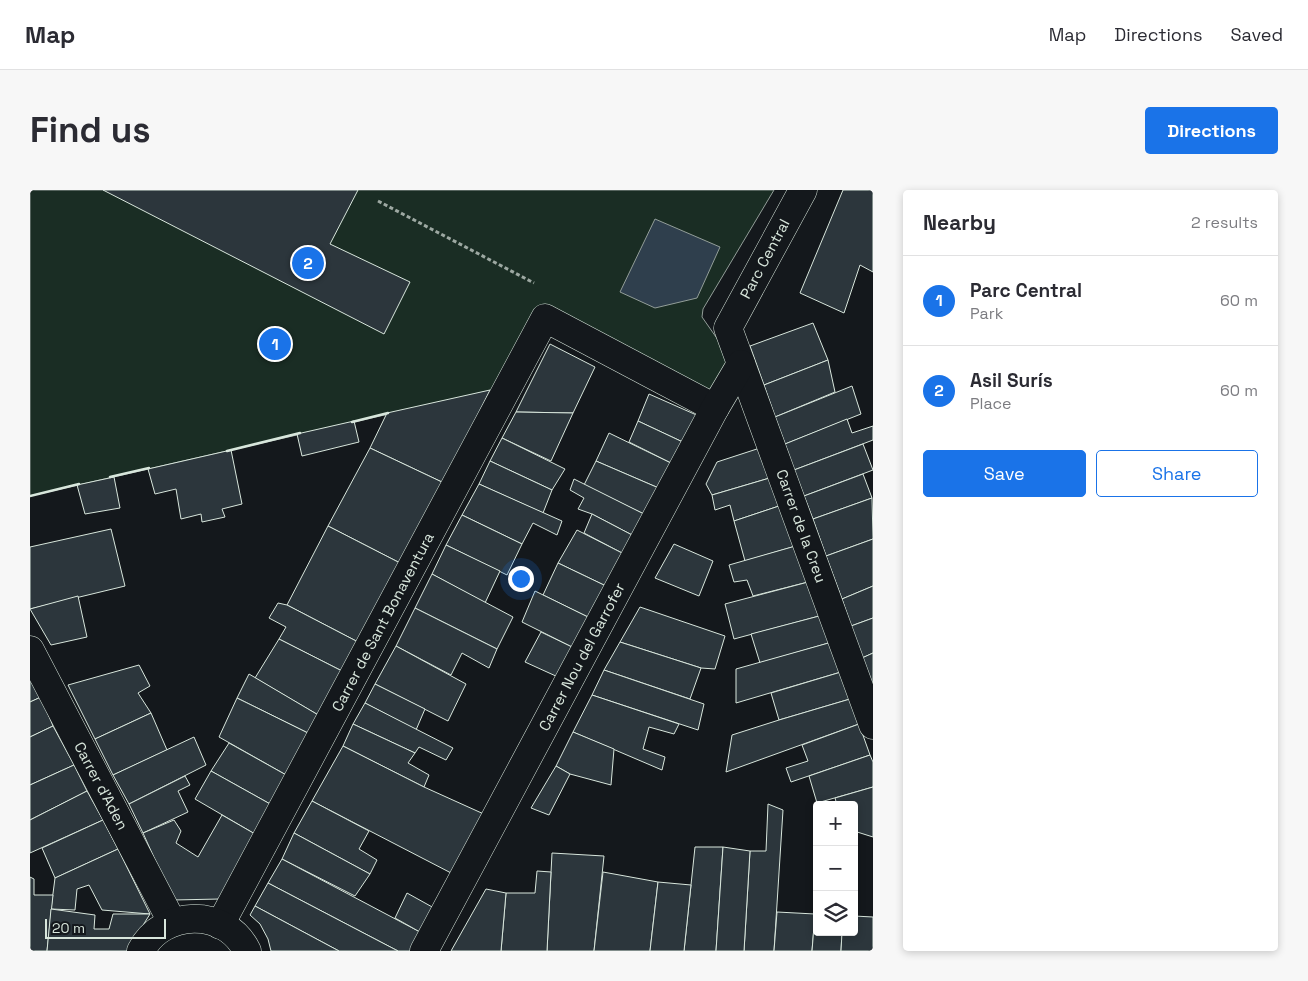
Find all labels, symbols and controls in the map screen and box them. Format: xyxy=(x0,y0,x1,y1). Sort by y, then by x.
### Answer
text: Map xyxy=(25,19,75,50)
text: Map xyxy=(1049,23,1086,46)
text: Directions xyxy=(1114,23,1203,46)
text: Saved xyxy=(1231,23,1283,46)
button: Directions xyxy=(1145,107,1278,154)
text: Find us xyxy=(30,108,151,152)
text: Nearby xyxy=(923,209,996,236)
text: 2 results xyxy=(1191,212,1258,233)
street label: Parc Central xyxy=(736,216,794,302)
pin: 2 xyxy=(292,244,324,282)
text: Parc Central xyxy=(970,278,1082,303)
text: 1 xyxy=(935,290,943,311)
text: 60 m xyxy=(1220,290,1258,311)
text: Park xyxy=(970,303,1003,324)
pin: 1 xyxy=(259,325,291,363)
text: Asil Surís xyxy=(970,368,1053,393)
text: 2 xyxy=(934,380,944,401)
text: 60 m xyxy=(1220,380,1258,401)
text: Place xyxy=(970,393,1012,414)
button: Save xyxy=(923,450,1086,497)
button: Share xyxy=(1096,450,1258,497)
street label: Carrer de la Creu xyxy=(772,467,831,585)
street label: Carrer de Sant Bonaventura xyxy=(327,529,438,715)
your location xyxy=(508,566,534,592)
street label: Carrer Nou del Garrofer xyxy=(534,579,629,734)
street label: Carrer d'Aden xyxy=(70,738,133,833)
map controls xyxy=(813,801,858,936)
button: + xyxy=(813,801,858,846)
button: − xyxy=(813,846,858,891)
button: layers xyxy=(813,891,858,936)
scale bar xyxy=(45,916,166,939)
text: 20 m xyxy=(52,919,85,937)

